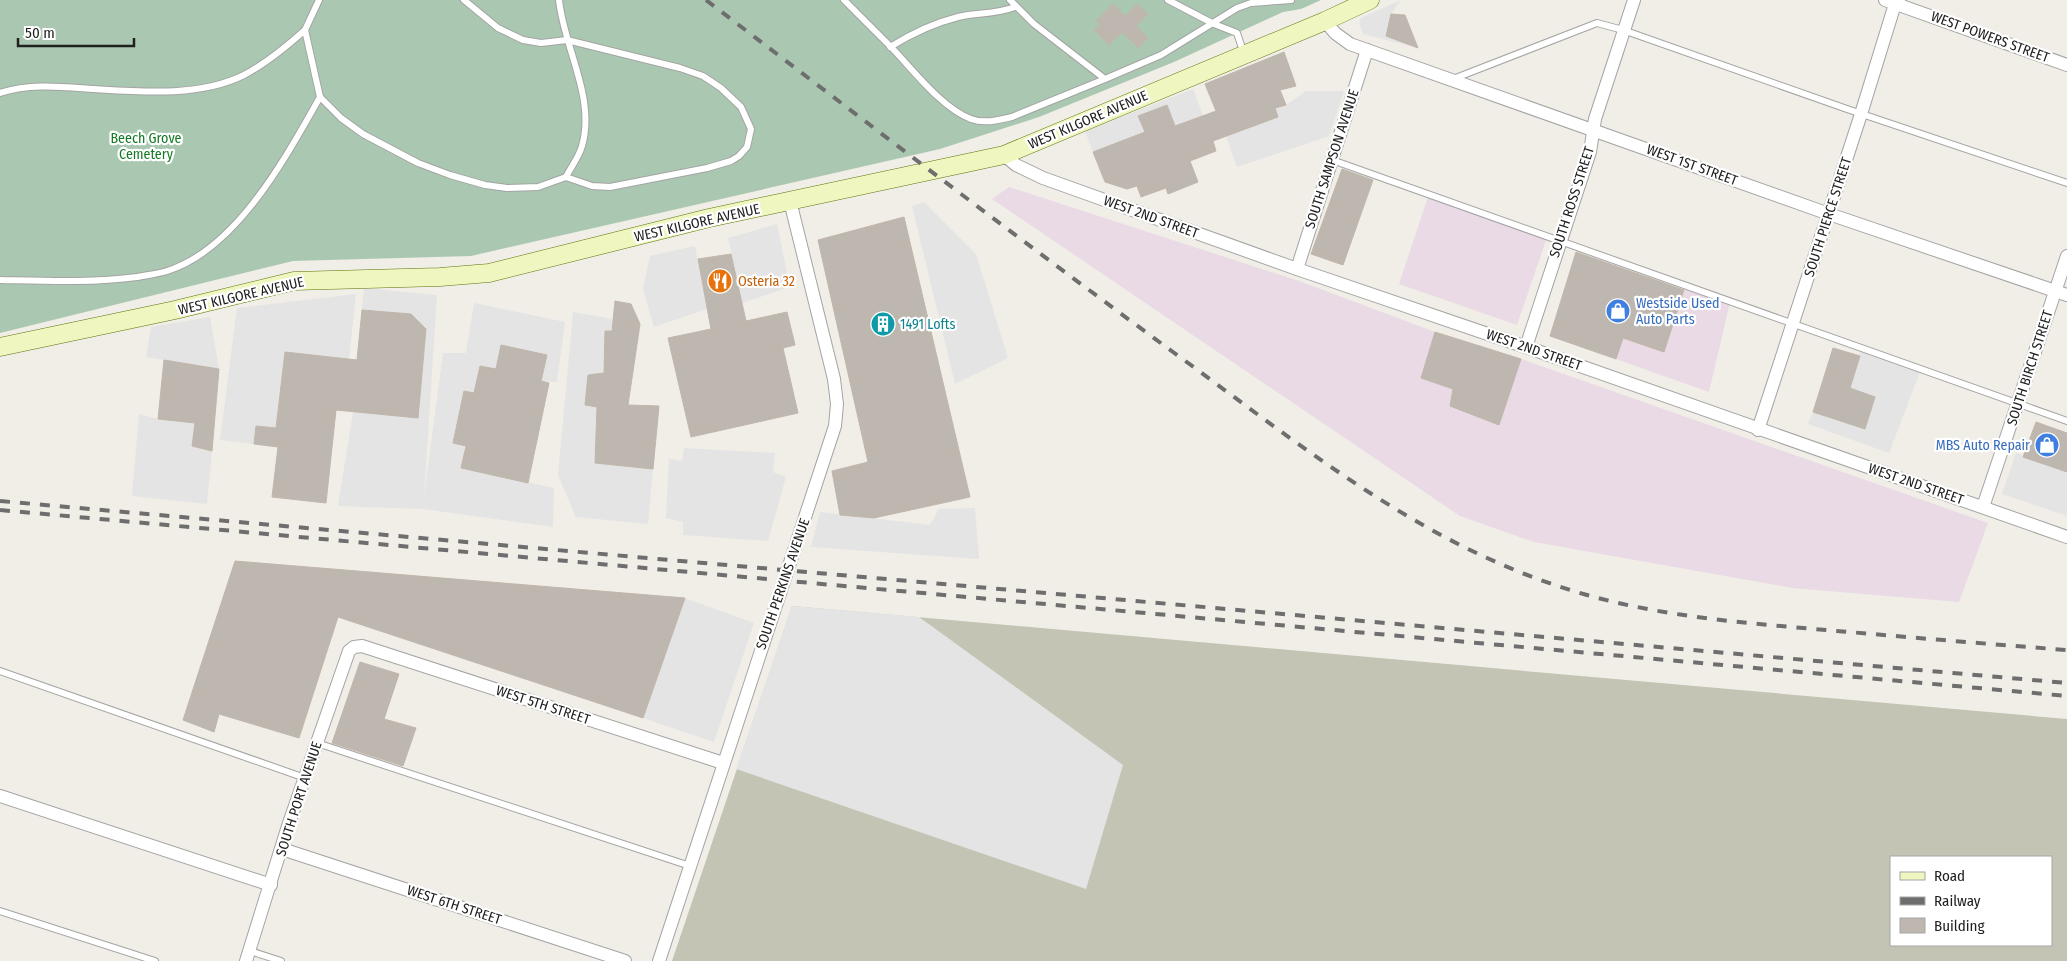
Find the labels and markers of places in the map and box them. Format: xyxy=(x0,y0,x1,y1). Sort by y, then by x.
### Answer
restaurant icon: Osteria 32 xyxy=(707,268,733,294)
place label: Osteria 32 xyxy=(738,273,795,290)
place label: Westside Used Auto Parts xyxy=(1636,295,1720,328)
shop icon: Westside Used Auto Parts xyxy=(1605,298,1631,324)
building icon: 1491 Lofts xyxy=(870,311,896,337)
place label: 1491 Lofts xyxy=(900,316,955,333)
shop icon: MBS Auto Repair xyxy=(2034,432,2060,458)
place label: MBS Auto Repair xyxy=(1936,437,2030,454)

